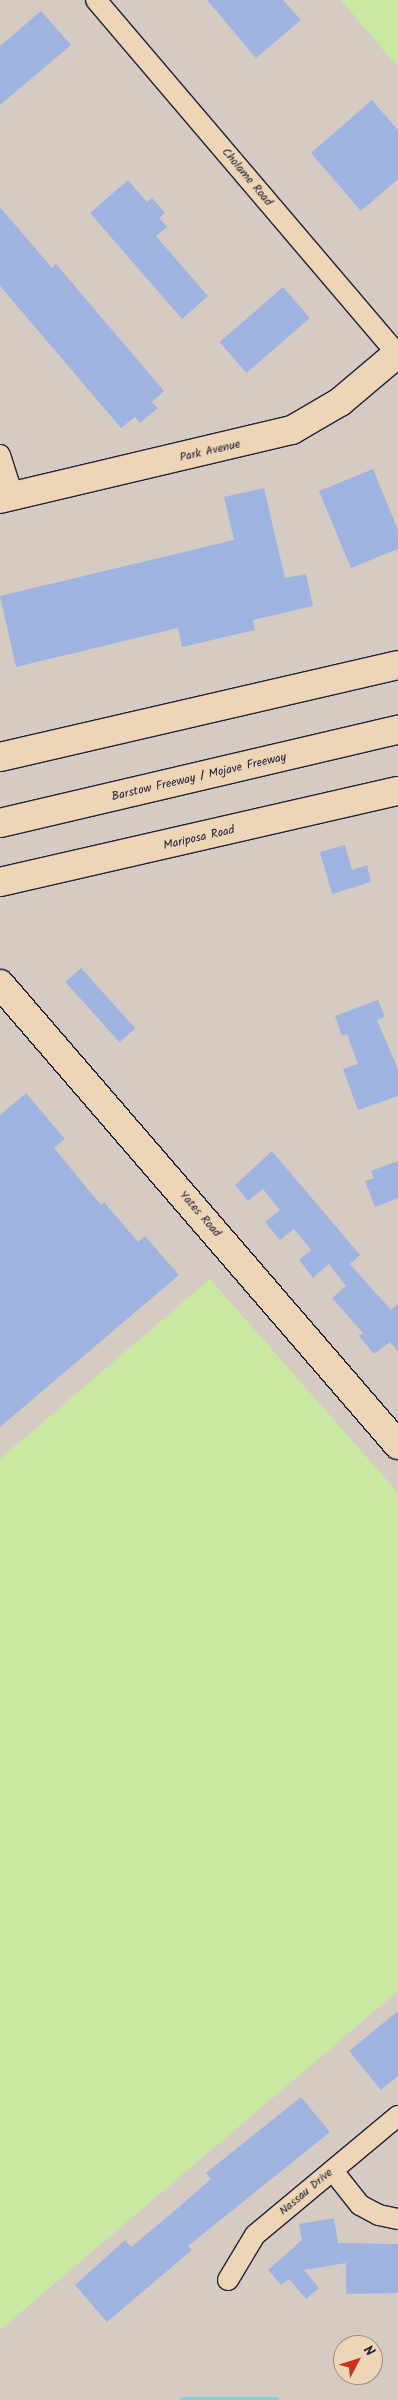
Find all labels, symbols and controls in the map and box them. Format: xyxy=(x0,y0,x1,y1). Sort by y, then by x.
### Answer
street label: Cholame Road xyxy=(219,145,275,209)
street label: Park Avenue xyxy=(178,437,242,465)
street label: Barstow Freeway / Mojave Freeway xyxy=(110,750,288,804)
street label: Mariposa Road xyxy=(162,823,236,853)
street label: Yates Road xyxy=(176,1188,224,1240)
street label: Nassau Drive xyxy=(276,2166,336,2218)
north arrow xyxy=(333,2335,383,2385)
text: N xyxy=(357,2341,380,2361)

